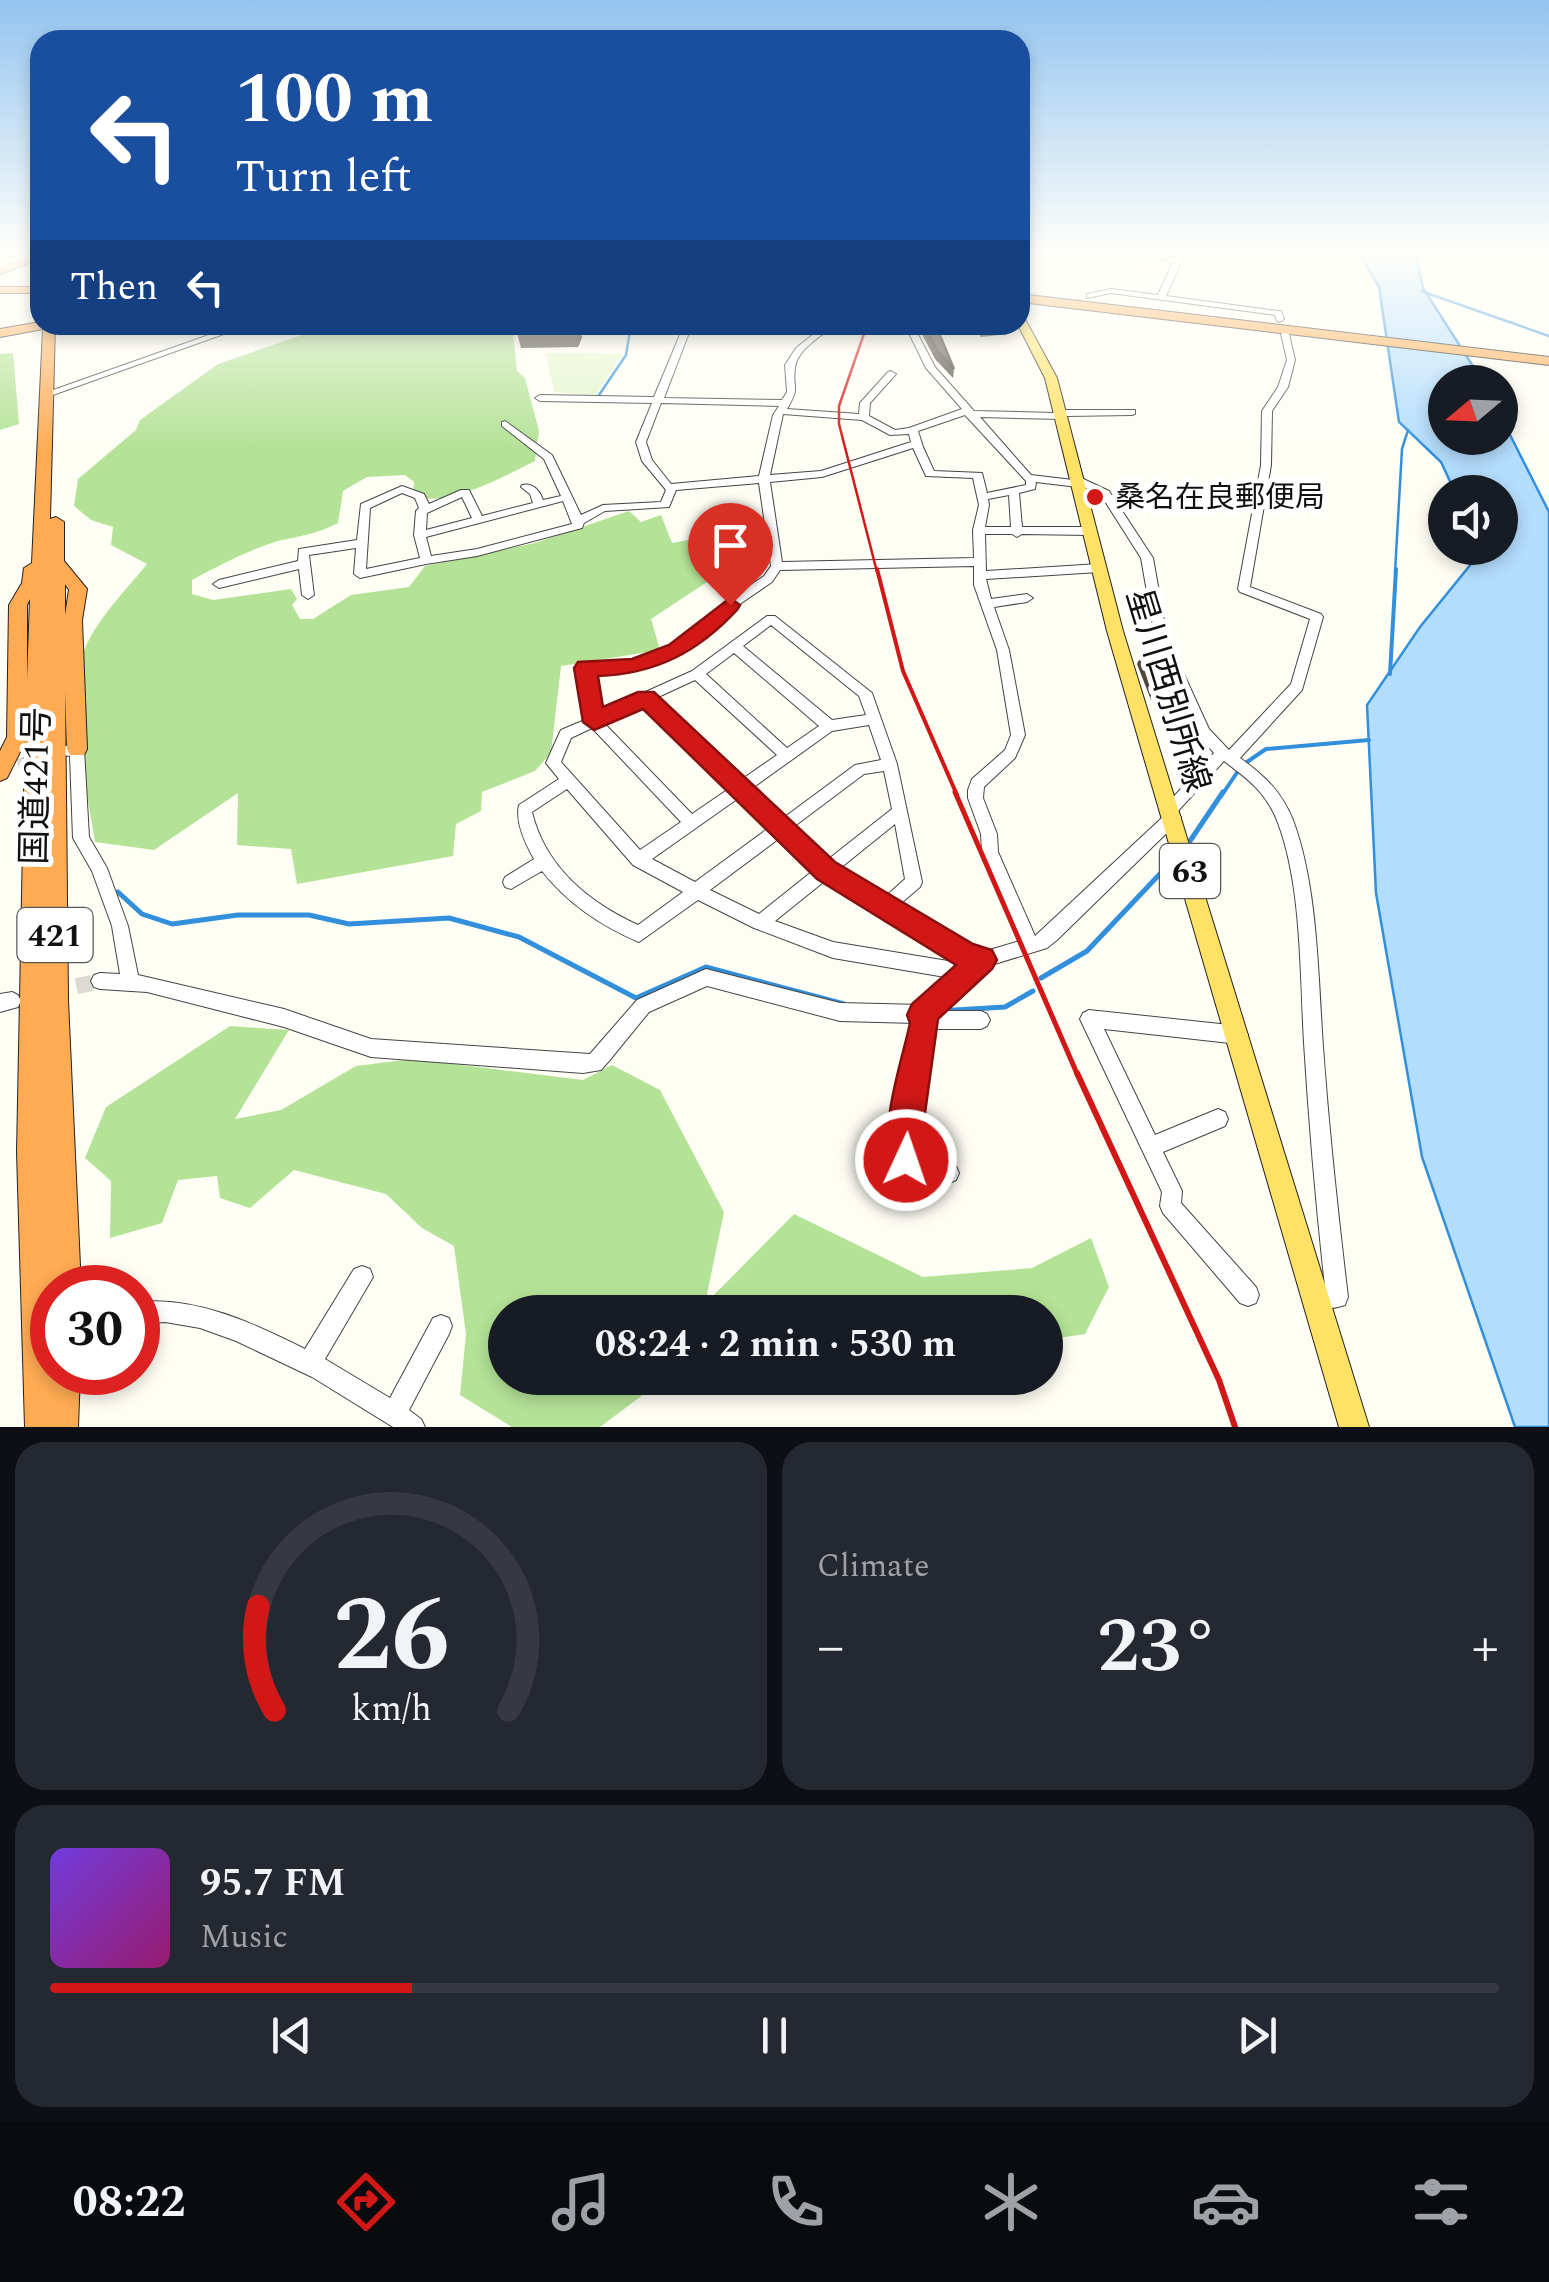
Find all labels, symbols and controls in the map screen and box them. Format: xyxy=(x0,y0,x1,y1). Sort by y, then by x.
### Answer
text: 100 m xyxy=(235,47,433,153)
icon: left xyxy=(70,70,200,200)
text: Turn left xyxy=(235,143,412,212)
text: Then xyxy=(70,259,158,317)
icon: left xyxy=(178,260,233,315)
north arrow xyxy=(1428,365,1518,455)
map controls xyxy=(1428,365,1518,565)
place label: 桑名在良郵便局 xyxy=(1115,475,1325,521)
button: sound xyxy=(1428,475,1518,565)
marker: 桑名在良郵便局 xyxy=(1084,486,1106,508)
pin xyxy=(688,503,773,606)
icon: arrive xyxy=(703,518,758,573)
street label: 星川西別所線 xyxy=(1112,582,1224,799)
street label: 国道421号 xyxy=(9,707,64,865)
road number: 63 xyxy=(1160,844,1220,898)
road number: 421 xyxy=(18,908,92,962)
position arrow xyxy=(854,1108,958,1212)
speed limit sign: 30 xyxy=(30,1265,160,1395)
text: 08:24 · 2 min · 530 m xyxy=(595,1316,956,1374)
text: Climate xyxy=(817,1542,929,1591)
text: 26 xyxy=(333,1558,449,1716)
text: 23° xyxy=(1097,1591,1219,1705)
text: − xyxy=(817,1606,845,1689)
text: + xyxy=(1471,1606,1499,1689)
text: km/h xyxy=(351,1682,431,1737)
text: 95.7 FM xyxy=(200,1855,345,1913)
text: Music xyxy=(200,1913,288,1962)
icon: previous xyxy=(264,2008,319,2063)
icon: pause xyxy=(747,2008,802,2063)
icon: next xyxy=(1230,2008,1285,2063)
icon: directions xyxy=(331,2167,401,2237)
icon: music xyxy=(546,2167,616,2237)
icon: phone xyxy=(761,2167,831,2237)
icon: climate xyxy=(976,2167,1046,2237)
icon: car xyxy=(1191,2167,1261,2237)
icon: filters xyxy=(1406,2167,1476,2237)
text: 08:22 xyxy=(73,2168,186,2237)

